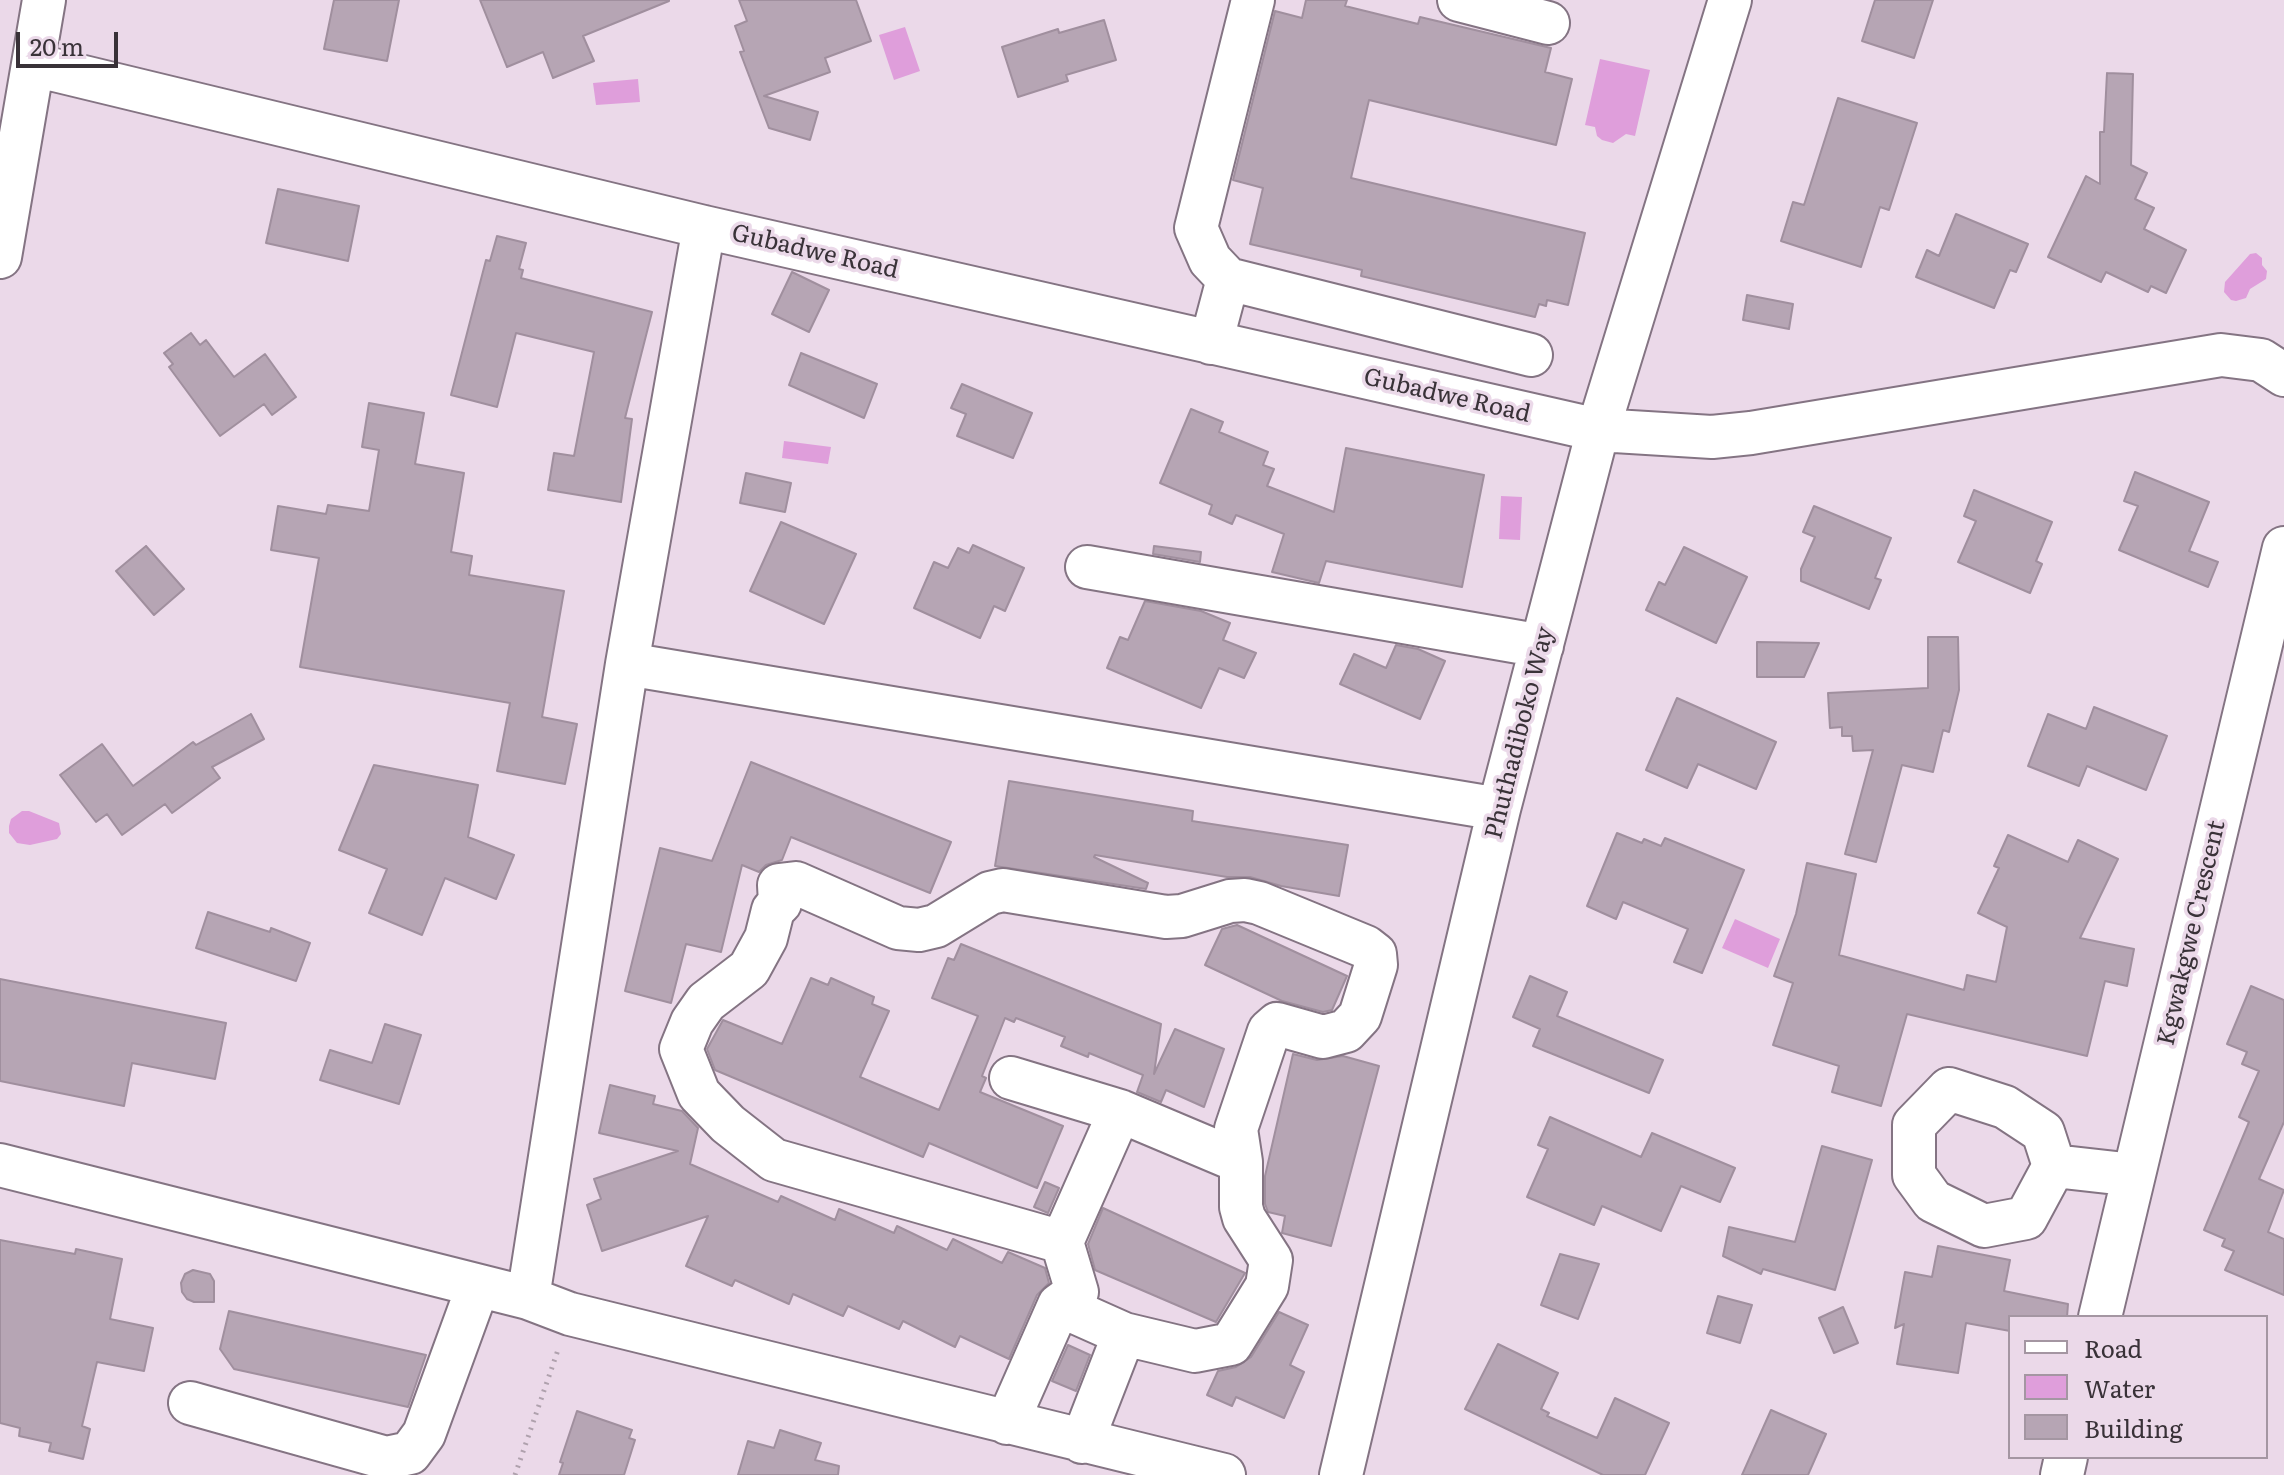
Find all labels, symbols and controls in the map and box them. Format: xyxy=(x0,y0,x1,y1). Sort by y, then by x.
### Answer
scale bar xyxy=(20,16,122,66)
text: 20 m xyxy=(30,28,84,63)
street label: Gubadwe Road xyxy=(729,219,901,285)
street label: Gubadwe Road xyxy=(1361,363,1533,429)
street label: Phuthadiboko Way xyxy=(1480,624,1560,842)
street label: Kgwakgwe Crescent xyxy=(2152,818,2232,1048)
legend xyxy=(2008,1315,2268,1459)
text: Road xyxy=(2084,1330,2142,1365)
text: Water xyxy=(2084,1370,2155,1405)
text: Building xyxy=(2084,1410,2183,1445)

